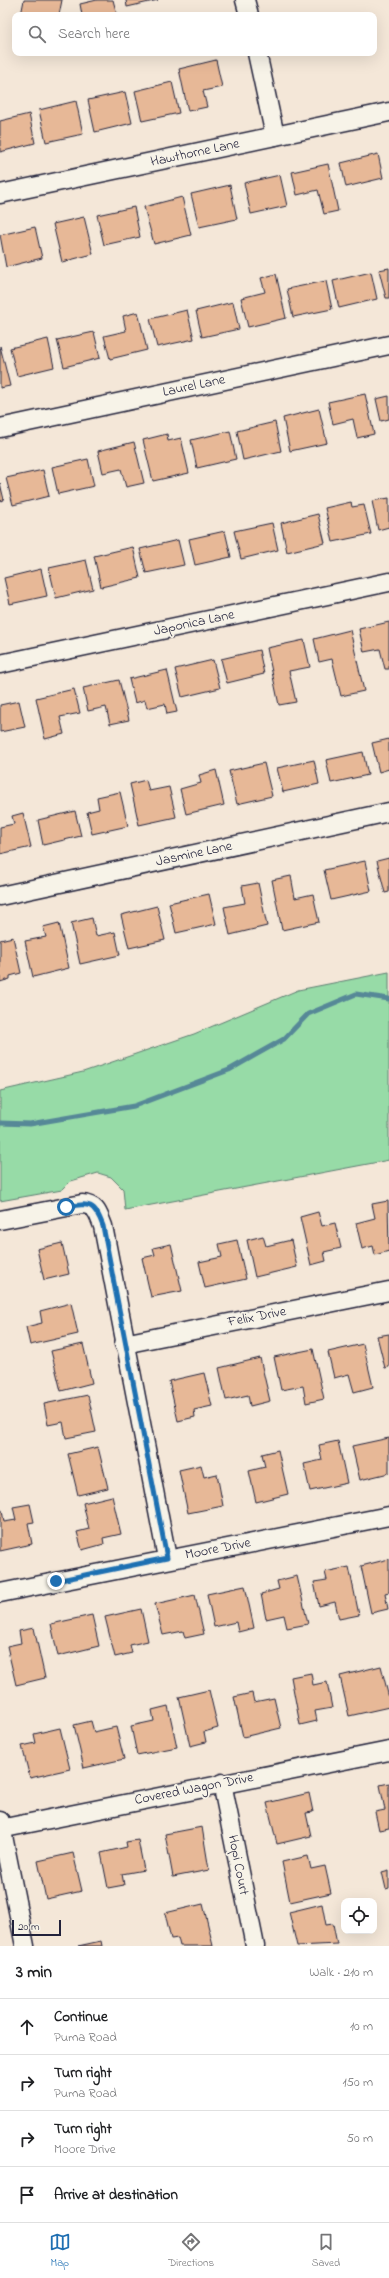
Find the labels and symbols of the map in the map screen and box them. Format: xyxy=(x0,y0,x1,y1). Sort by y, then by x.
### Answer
street label: Hawthorne Lane xyxy=(149,133,242,173)
street label: Laurel Lane xyxy=(161,369,228,403)
street label: Japonica Lane xyxy=(152,604,237,642)
street label: Jasmine Lane xyxy=(154,836,235,872)
route start xyxy=(57,1198,75,1216)
street label: Felix Drive xyxy=(225,1301,289,1333)
street label: Moore Drive xyxy=(183,1532,253,1566)
route end xyxy=(47,1572,65,1590)
street label: Covered Wagon Drive xyxy=(133,1767,256,1812)
street label: Hopi Court xyxy=(222,1833,254,1897)
scale bar xyxy=(12,1918,61,1937)

